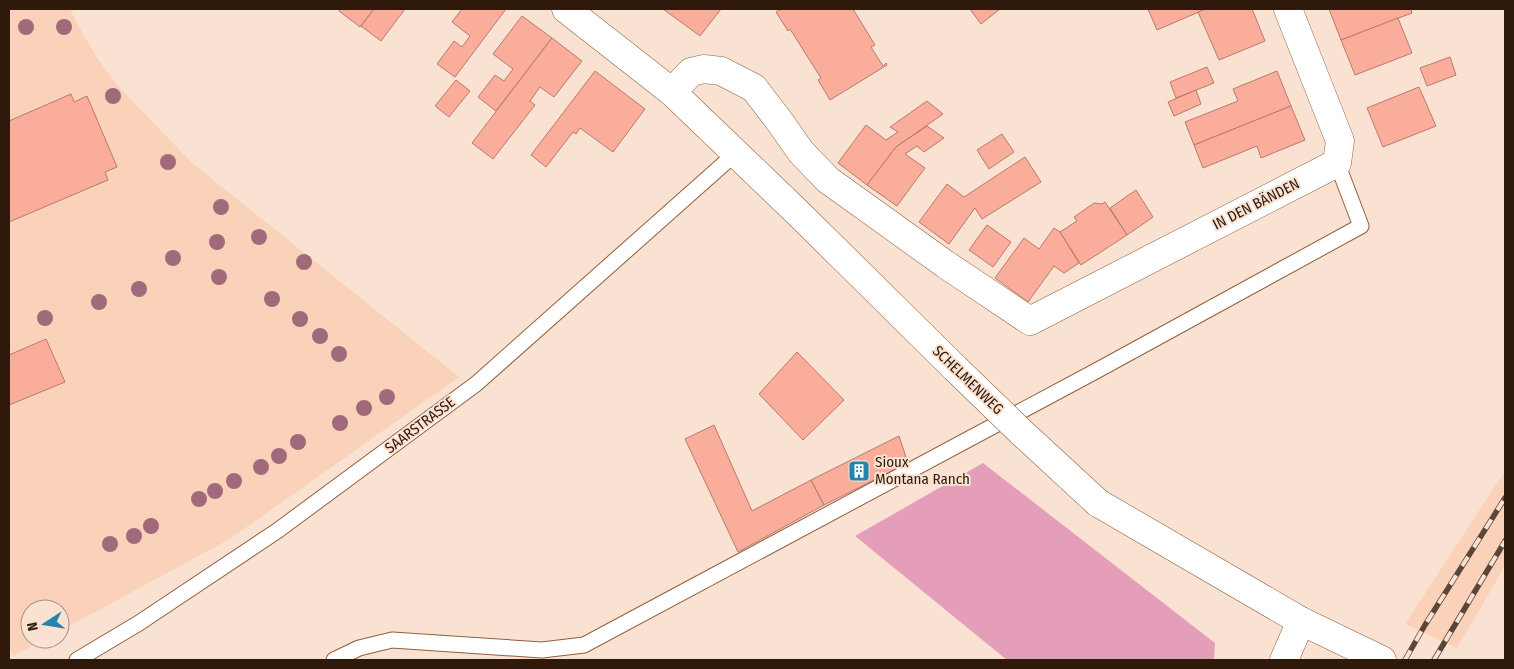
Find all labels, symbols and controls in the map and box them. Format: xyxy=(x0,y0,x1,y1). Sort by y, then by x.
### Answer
street label: IN DEN BÄNDEN xyxy=(1210,174,1302,234)
street label: SCHELMENWEG xyxy=(929,342,1007,418)
street label: SAARSTRASSE xyxy=(381,393,459,457)
place label: Sioux Montana Ranch xyxy=(875,453,970,488)
building icon: Sioux Montana Ranch xyxy=(847,459,871,483)
north arrow xyxy=(20,599,70,649)
text: N xyxy=(24,621,42,632)

